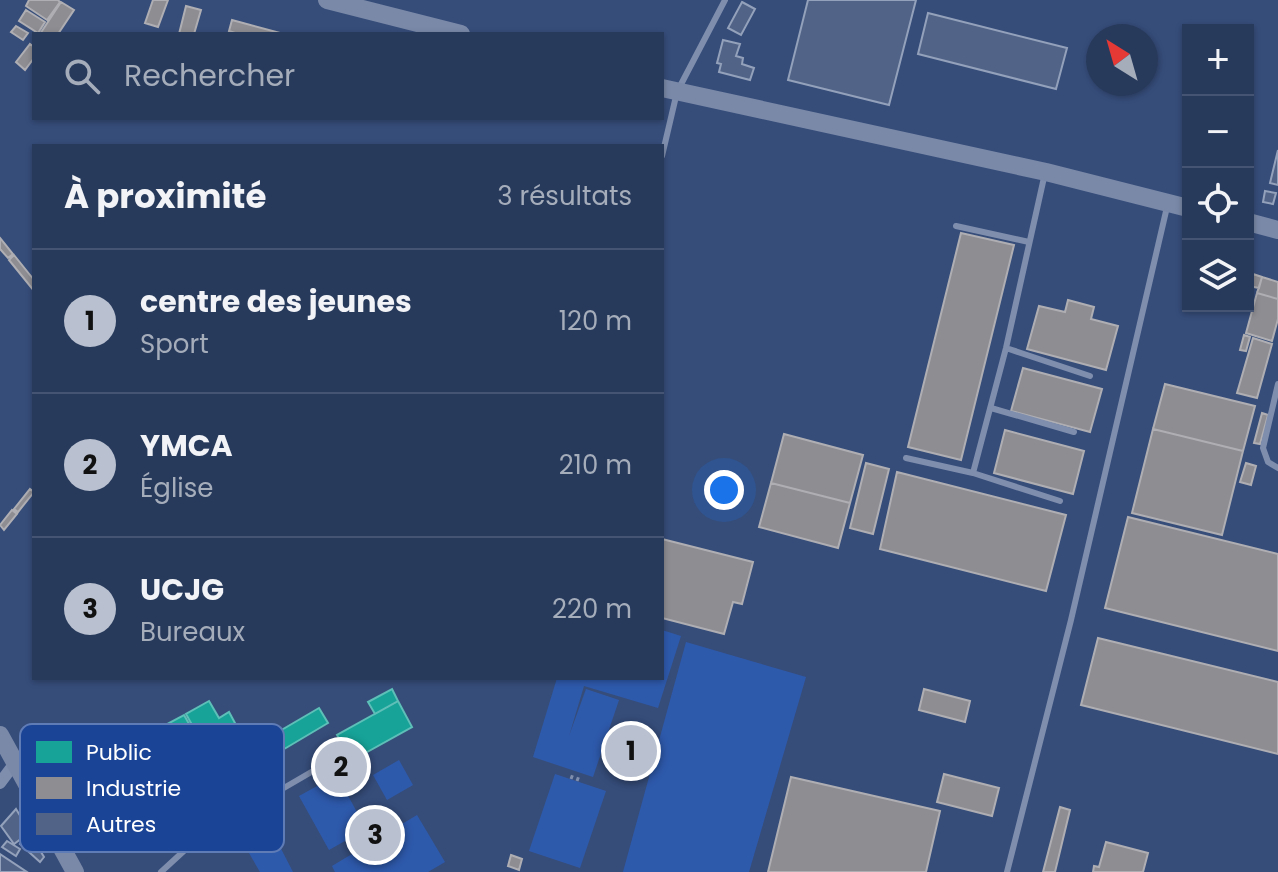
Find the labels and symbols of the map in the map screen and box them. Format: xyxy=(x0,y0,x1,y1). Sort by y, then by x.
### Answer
north arrow xyxy=(1086,24,1158,96)
your location xyxy=(704,470,744,510)
pin: 1 xyxy=(605,721,657,781)
legend xyxy=(20,724,284,852)
text: Public xyxy=(86,737,152,768)
pin: 2 xyxy=(315,737,367,797)
text: Industrie xyxy=(86,773,181,804)
pin: 3 xyxy=(349,805,401,865)
text: Autres xyxy=(86,809,156,840)

